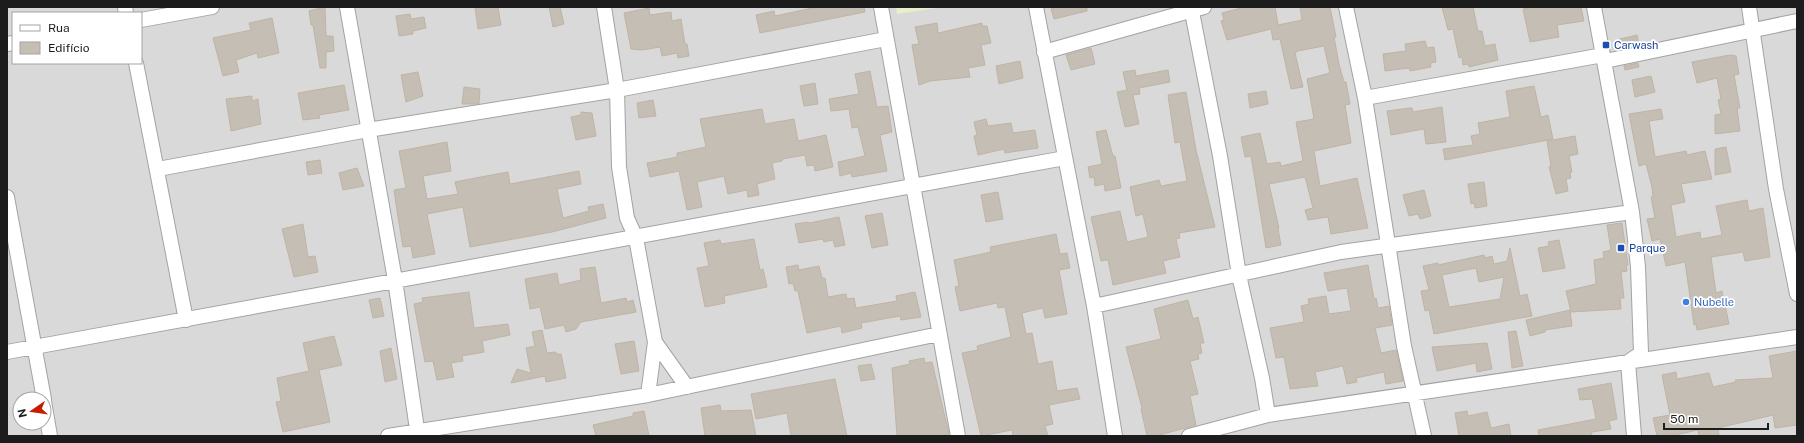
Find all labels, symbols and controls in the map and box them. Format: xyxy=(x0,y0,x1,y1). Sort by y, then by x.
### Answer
legend xyxy=(12,12,142,64)
text: Rua xyxy=(48,21,70,35)
place label: Carwash xyxy=(1614,39,1658,51)
marker: Carwash xyxy=(1601,40,1611,50)
text: Edifício xyxy=(48,41,90,55)
place label: Parque xyxy=(1629,242,1665,254)
marker: Parque xyxy=(1616,243,1626,253)
place label: Nubelle xyxy=(1694,296,1734,308)
marker: Nubelle xyxy=(1681,297,1691,307)
north arrow xyxy=(12,391,52,431)
scale bar xyxy=(1664,405,1768,431)
text: N xyxy=(15,408,29,419)
text: 50 m xyxy=(1670,412,1698,426)

